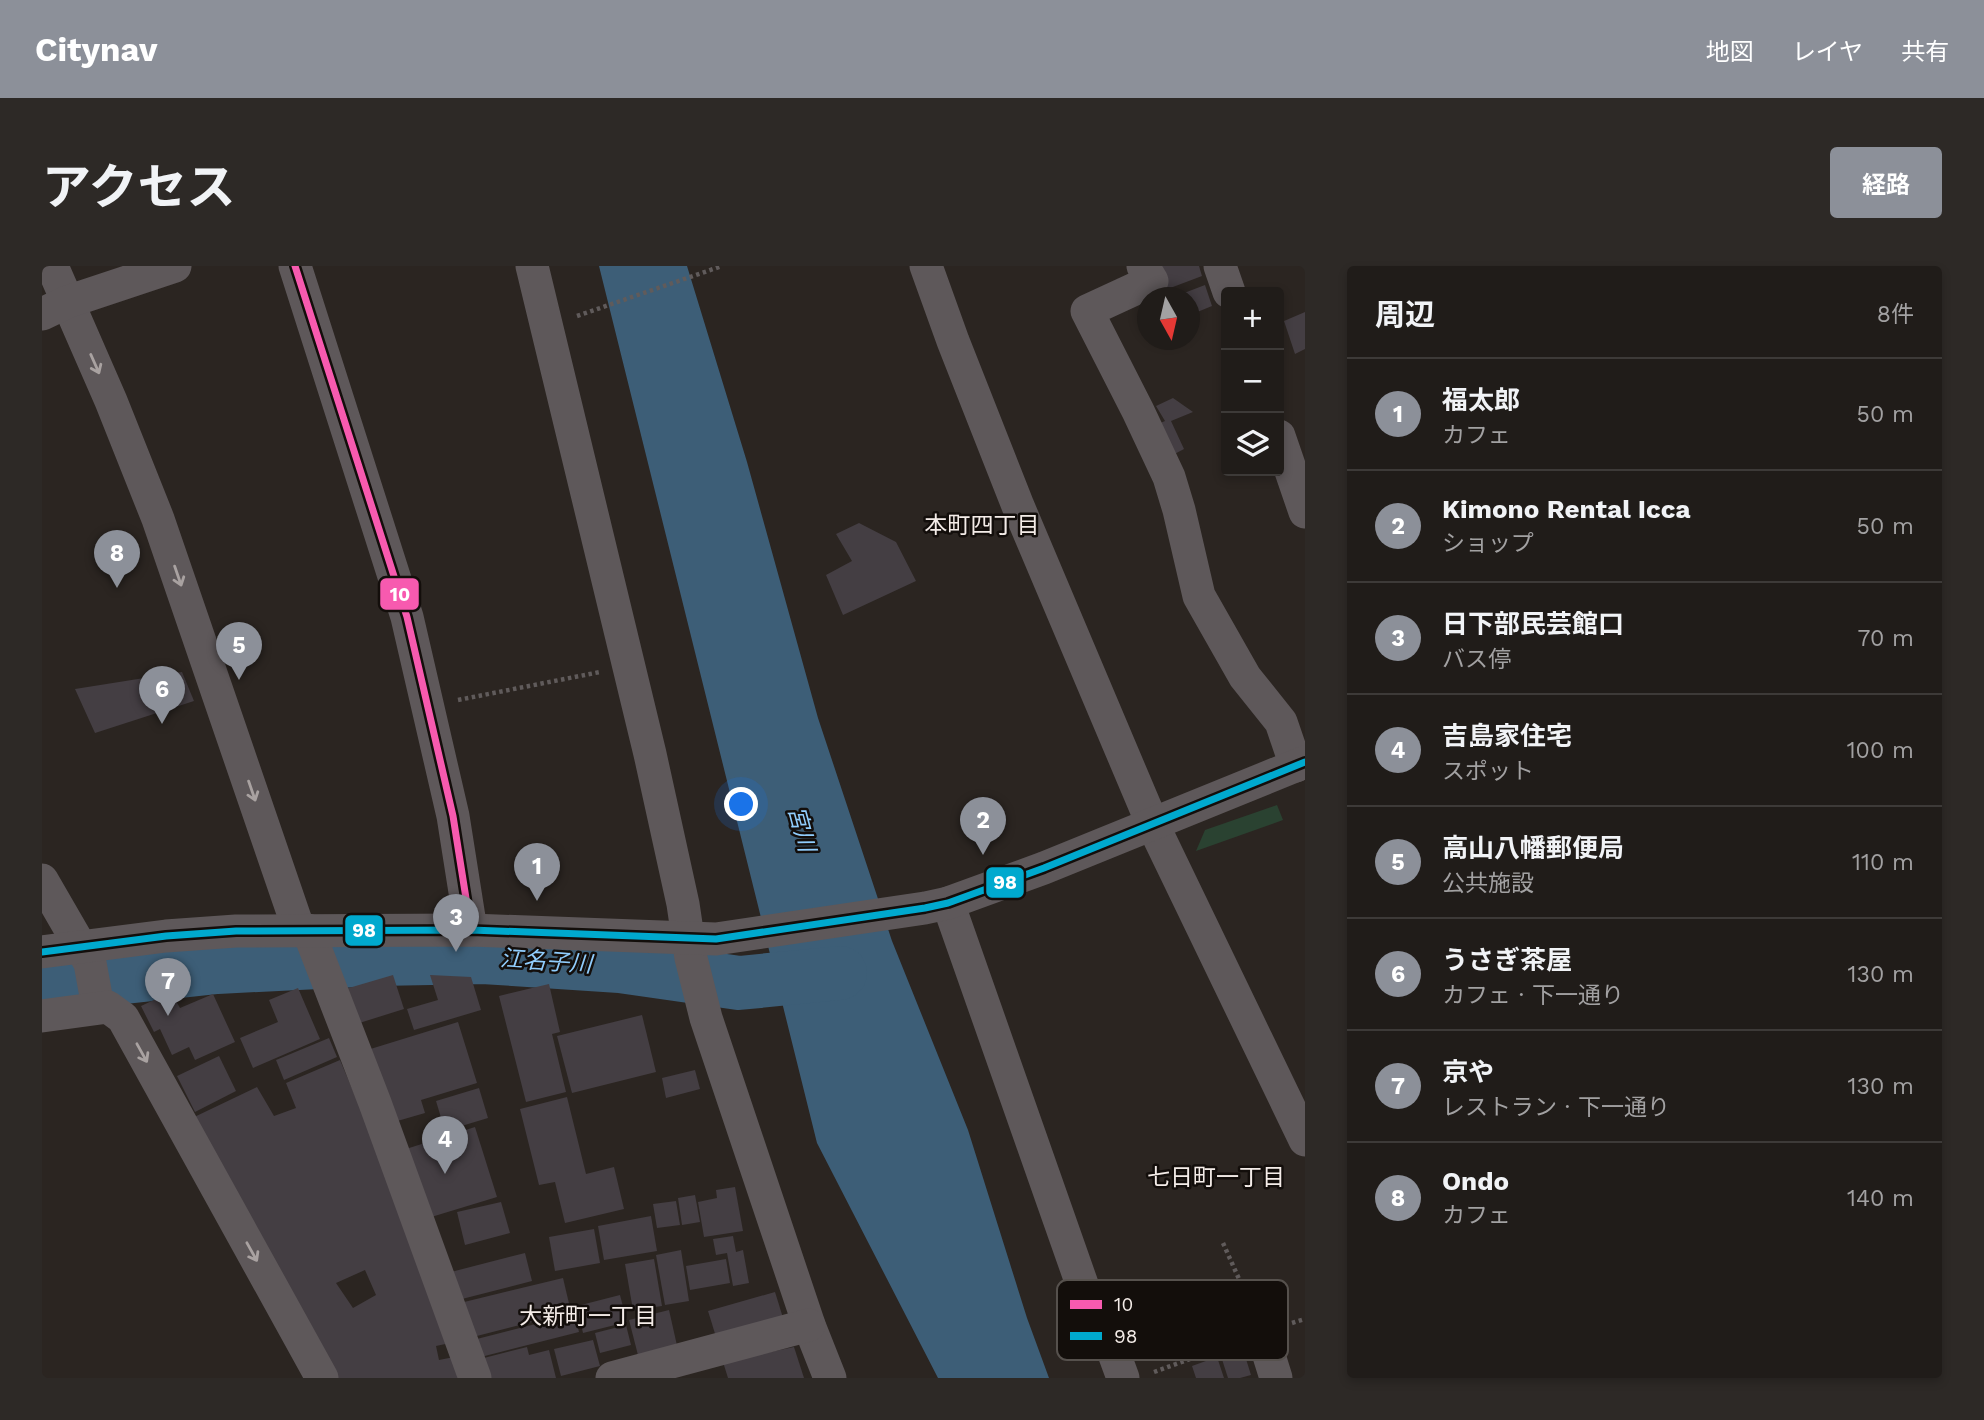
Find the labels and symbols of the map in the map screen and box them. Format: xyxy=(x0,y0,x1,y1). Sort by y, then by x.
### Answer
north arrow xyxy=(1137,287,1200,350)
one-way arrow xyxy=(89,353,102,374)
district label: 本町四丁目 xyxy=(925,512,1040,539)
pin: 8 xyxy=(94,530,140,588)
one-way arrow xyxy=(172,565,185,587)
line badge: 10 xyxy=(379,577,420,611)
text: 10 xyxy=(390,583,410,606)
pin: 5 xyxy=(216,622,262,680)
pin: 6 xyxy=(139,666,185,724)
one-way arrow xyxy=(246,780,259,802)
your location xyxy=(724,787,758,821)
pin: 2 xyxy=(960,797,1006,855)
water label: 宮川 xyxy=(783,803,821,858)
pin: 1 xyxy=(514,843,560,901)
line badge: 98 xyxy=(985,866,1025,899)
text: 98 xyxy=(993,871,1017,894)
pin: 3 xyxy=(433,894,479,952)
line badge: 98 xyxy=(344,914,384,947)
text: 98 xyxy=(352,919,376,942)
water label: 江名子川 xyxy=(499,945,596,978)
pin: 7 xyxy=(145,958,191,1016)
one-way arrow xyxy=(136,1042,149,1063)
pin: 4 xyxy=(422,1116,468,1174)
district label: 七日町一丁目 xyxy=(1147,1164,1285,1191)
one-way arrow xyxy=(246,1241,259,1262)
legend xyxy=(1057,1280,1288,1360)
text: 10 xyxy=(1114,1293,1133,1316)
district label: 大新町一丁目 xyxy=(519,1303,657,1330)
text: 98 xyxy=(1114,1325,1137,1348)

